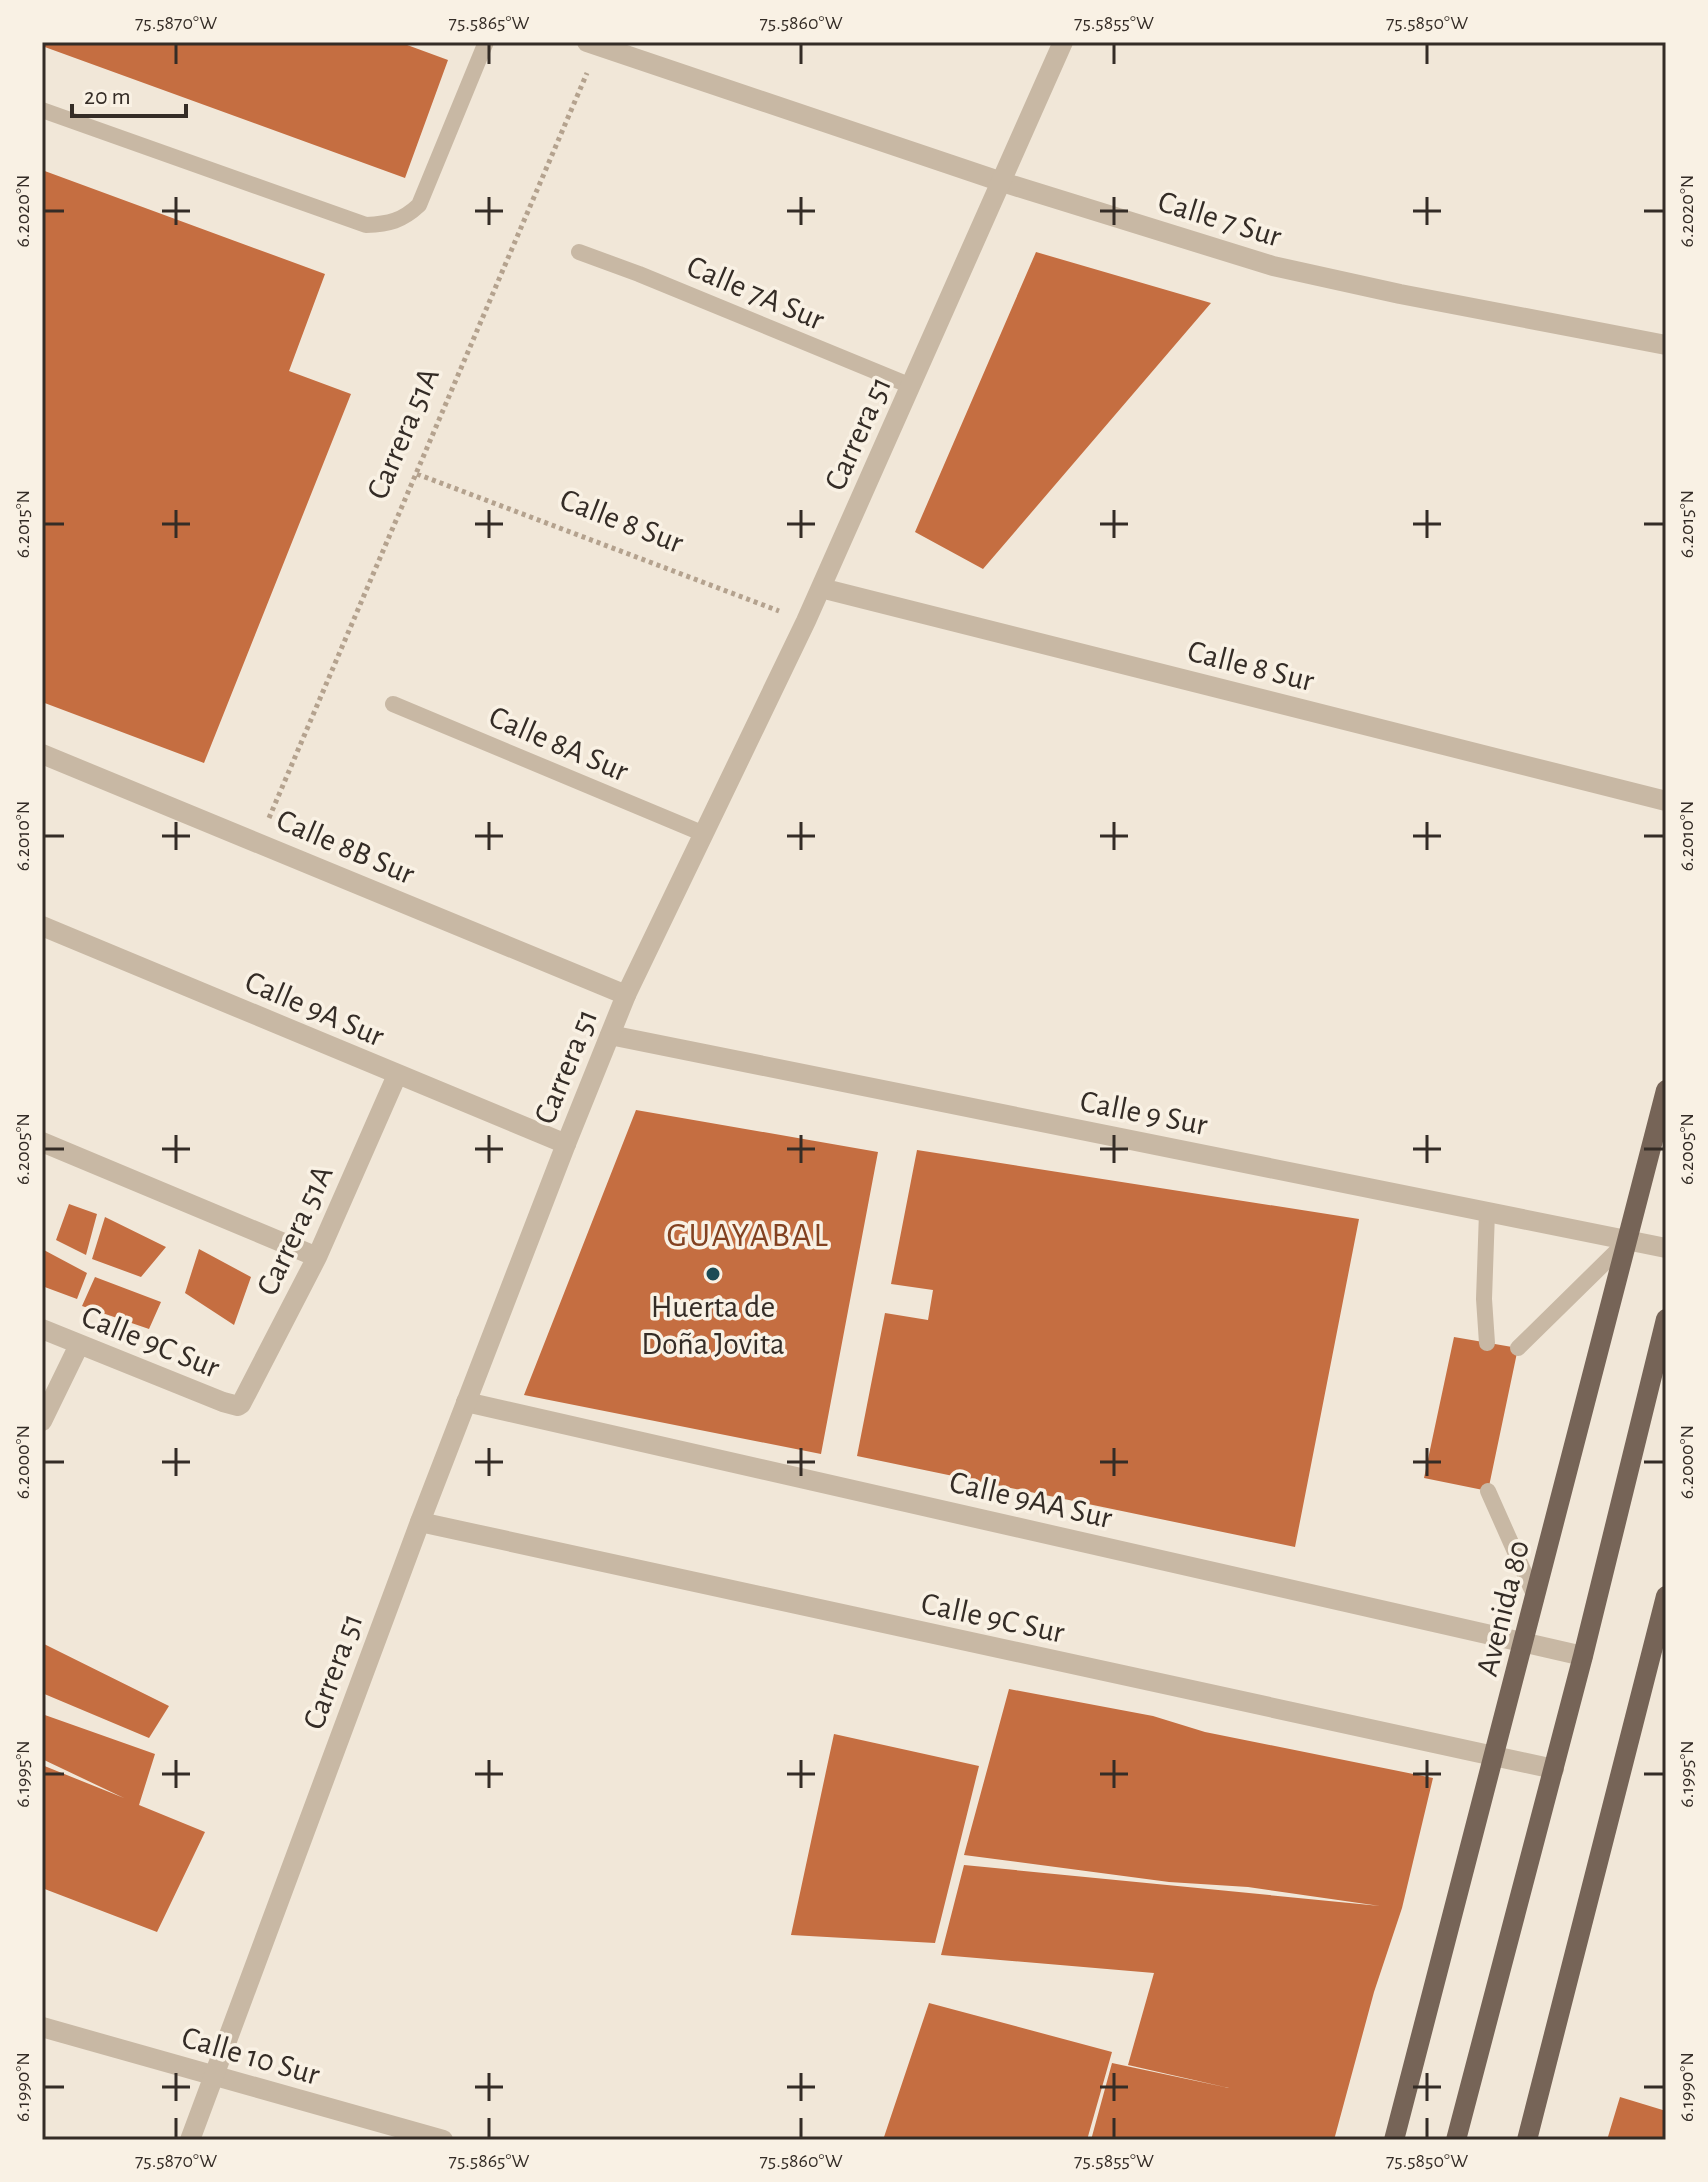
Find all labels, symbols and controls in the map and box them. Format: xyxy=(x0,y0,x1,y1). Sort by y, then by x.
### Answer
text: 75.5870°W xyxy=(135,13,217,33)
text: 75.5865°W xyxy=(449,13,530,33)
text: 75.5860°W xyxy=(759,13,843,33)
text: 75.5855°W xyxy=(1074,13,1154,33)
text: 75.5850°W xyxy=(1386,13,1468,33)
scale bar xyxy=(72,68,186,118)
text: 20 m xyxy=(84,85,131,109)
text: 6.2020°N xyxy=(13,175,33,247)
text: 6.2020°N xyxy=(1677,175,1697,247)
street label: Calle 7 Sur xyxy=(1154,185,1286,253)
street label: Calle 7A Sur xyxy=(682,250,830,336)
street label: Carrera 51A xyxy=(361,363,445,504)
street label: Carrera 51 xyxy=(819,372,897,495)
street label: Calle 8 Sur xyxy=(556,483,688,559)
text: 6.2015°N xyxy=(13,490,33,558)
text: 6.2015°N xyxy=(1677,490,1697,558)
street label: Calle 8 Sur xyxy=(1184,635,1318,697)
street label: Calle 8A Sur xyxy=(484,700,633,788)
text: 6.2010°N xyxy=(13,801,33,871)
text: 6.2010°N xyxy=(1677,801,1697,871)
street label: Calle 8B Sur xyxy=(272,804,420,890)
street label: Calle 9A Sur xyxy=(240,965,389,1053)
street label: Carrera 51 xyxy=(528,1004,603,1128)
street label: Calle 9 Sur xyxy=(1077,1085,1211,1141)
text: 6.2005°N xyxy=(13,1113,33,1185)
text: 6.2005°N xyxy=(1677,1113,1697,1185)
street label: Carrera 51A xyxy=(251,1160,339,1300)
district label: GUAYABAL xyxy=(666,1219,830,1253)
marker: Huerta de Doña Jovita xyxy=(704,1265,722,1283)
place label: Huerta de Doña Jovita xyxy=(641,1291,785,1360)
street label: Calle 9C Sur xyxy=(77,1300,225,1384)
text: 6.2000°N xyxy=(13,1425,33,1499)
text: 6.2000°N xyxy=(1677,1425,1697,1499)
street label: Calle 9AA Sur xyxy=(946,1466,1116,1534)
street label: Avenida 80 xyxy=(1471,1537,1535,1679)
street label: Calle 9C Sur xyxy=(918,1587,1068,1649)
street label: Carrera 51 xyxy=(297,1609,369,1734)
text: 6.1995°N xyxy=(13,1740,33,1808)
text: 6.1995°N xyxy=(1677,1740,1697,1808)
street label: Calle 10 Sur xyxy=(178,2021,324,2091)
text: 6.1990°N xyxy=(13,2052,33,2122)
text: 6.1990°N xyxy=(1677,2052,1697,2122)
text: 75.5870°W xyxy=(135,2151,217,2171)
text: 75.5865°W xyxy=(449,2151,530,2171)
text: 75.5860°W xyxy=(759,2151,843,2171)
text: 75.5855°W xyxy=(1074,2151,1154,2171)
text: 75.5850°W xyxy=(1386,2151,1468,2171)

